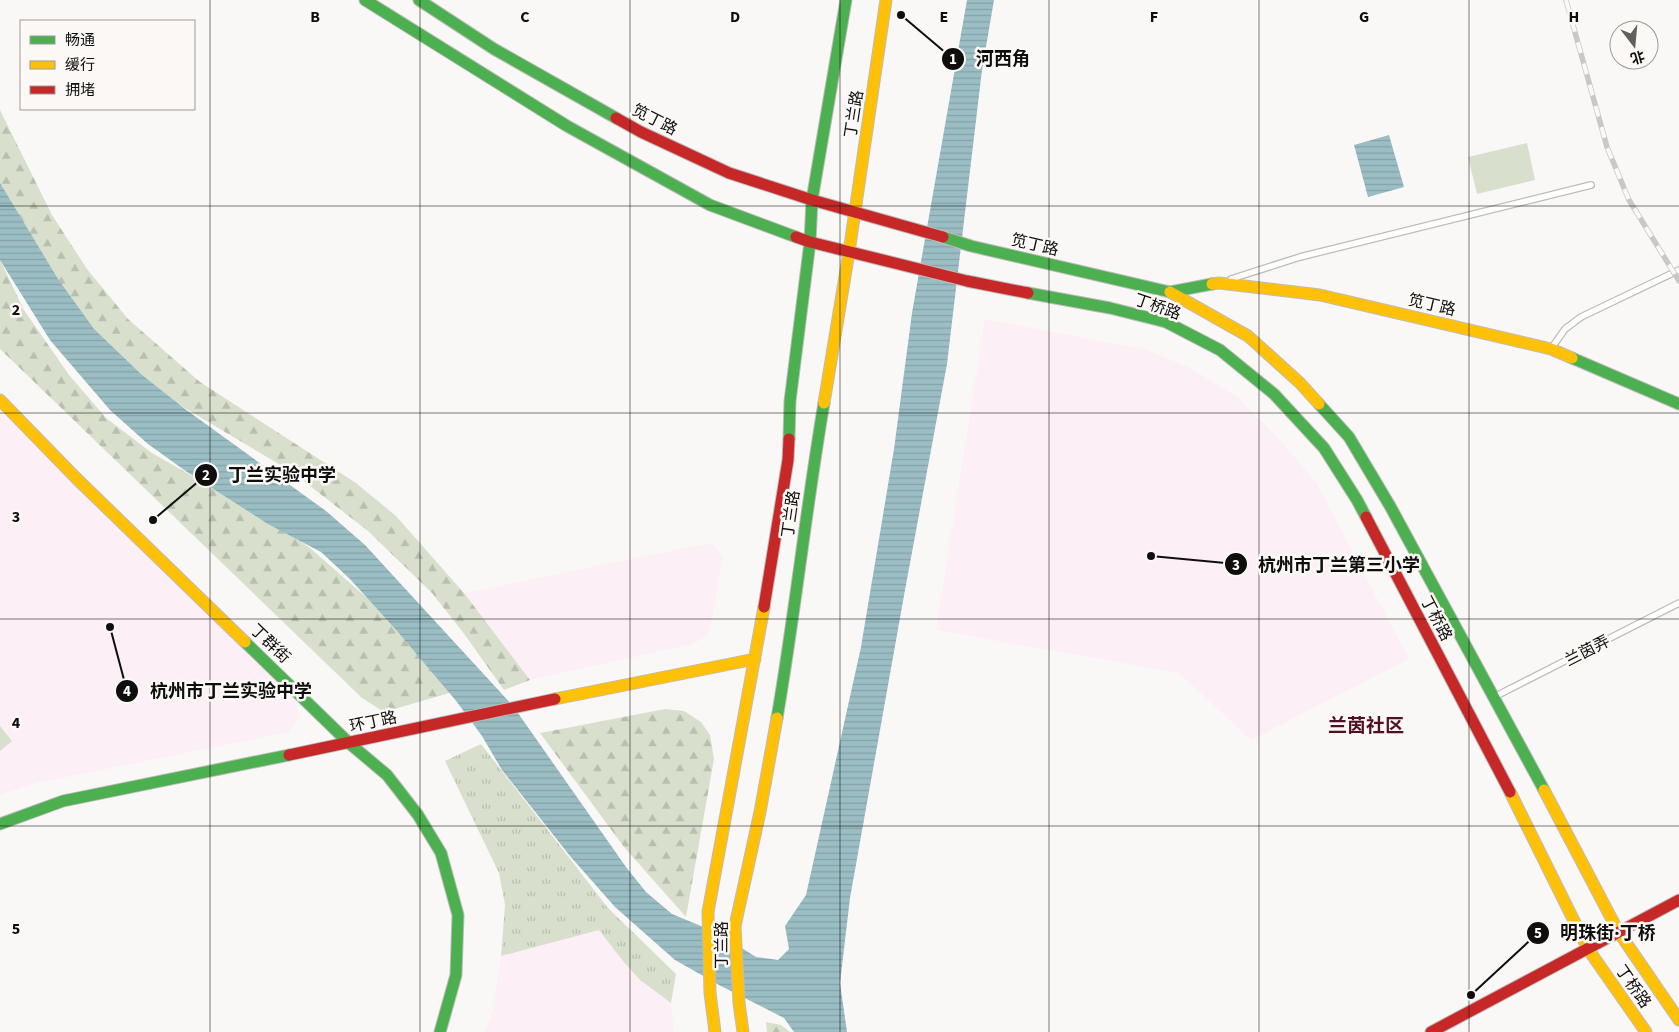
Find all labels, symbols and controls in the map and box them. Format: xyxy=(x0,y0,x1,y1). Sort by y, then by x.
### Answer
text: B xyxy=(310,6,320,28)
text: C xyxy=(520,6,530,28)
text: D xyxy=(730,6,740,28)
text: E xyxy=(940,6,948,28)
text: F xyxy=(1150,6,1158,28)
text: G xyxy=(1359,6,1369,28)
text: H xyxy=(1569,6,1579,28)
legend xyxy=(20,20,195,110)
north arrow xyxy=(1609,20,1659,70)
text: 畅通 xyxy=(65,30,95,51)
callout: 河西角 xyxy=(941,43,1040,76)
text: 北 xyxy=(1628,45,1647,68)
text: 河西角 xyxy=(976,47,1030,72)
text: 1 xyxy=(949,49,957,70)
text: 缓行 xyxy=(65,55,95,76)
text: 拥堵 xyxy=(65,80,95,101)
street label: 丁兰路 xyxy=(839,89,869,140)
street label: 笕丁路 xyxy=(628,99,681,141)
street label: 笕丁路 xyxy=(1009,229,1061,261)
street label: 丁桥路 xyxy=(1131,289,1184,325)
street label: 笕丁路 xyxy=(1406,289,1458,321)
text: 2 xyxy=(12,299,20,321)
callout: 丁兰实验中学 xyxy=(193,459,346,492)
text: 丁兰实验中学 xyxy=(228,463,336,488)
text: 2 xyxy=(202,465,210,486)
street label: 丁兰路 xyxy=(777,489,805,539)
text: 3 xyxy=(12,506,20,528)
callout: 杭州市丁兰第三小学 xyxy=(1223,548,1430,581)
text: 杭州市丁兰第三小学 xyxy=(1258,553,1420,578)
text: 3 xyxy=(1232,555,1240,576)
street label: 丁桥路 xyxy=(1415,592,1457,645)
street label: 丁群街 xyxy=(245,619,295,668)
street label: 兰茵弄 xyxy=(1561,630,1614,672)
callout: 杭州市丁兰实验中学 xyxy=(115,674,322,707)
text: 杭州市丁兰实验中学 xyxy=(150,679,312,704)
text: 4 xyxy=(123,681,131,702)
street label: 环丁路 xyxy=(347,706,399,738)
text: 4 xyxy=(12,712,21,734)
district label: 兰茵社区 xyxy=(1328,713,1404,740)
callout: 明珠街·丁桥 xyxy=(1525,916,1666,949)
text: 5 xyxy=(12,918,20,940)
street label: 丁兰路 xyxy=(711,921,733,969)
text: 明珠街·丁桥 xyxy=(1560,921,1656,946)
text: 5 xyxy=(1534,923,1542,944)
street label: 丁桥路 xyxy=(1610,961,1656,1013)

